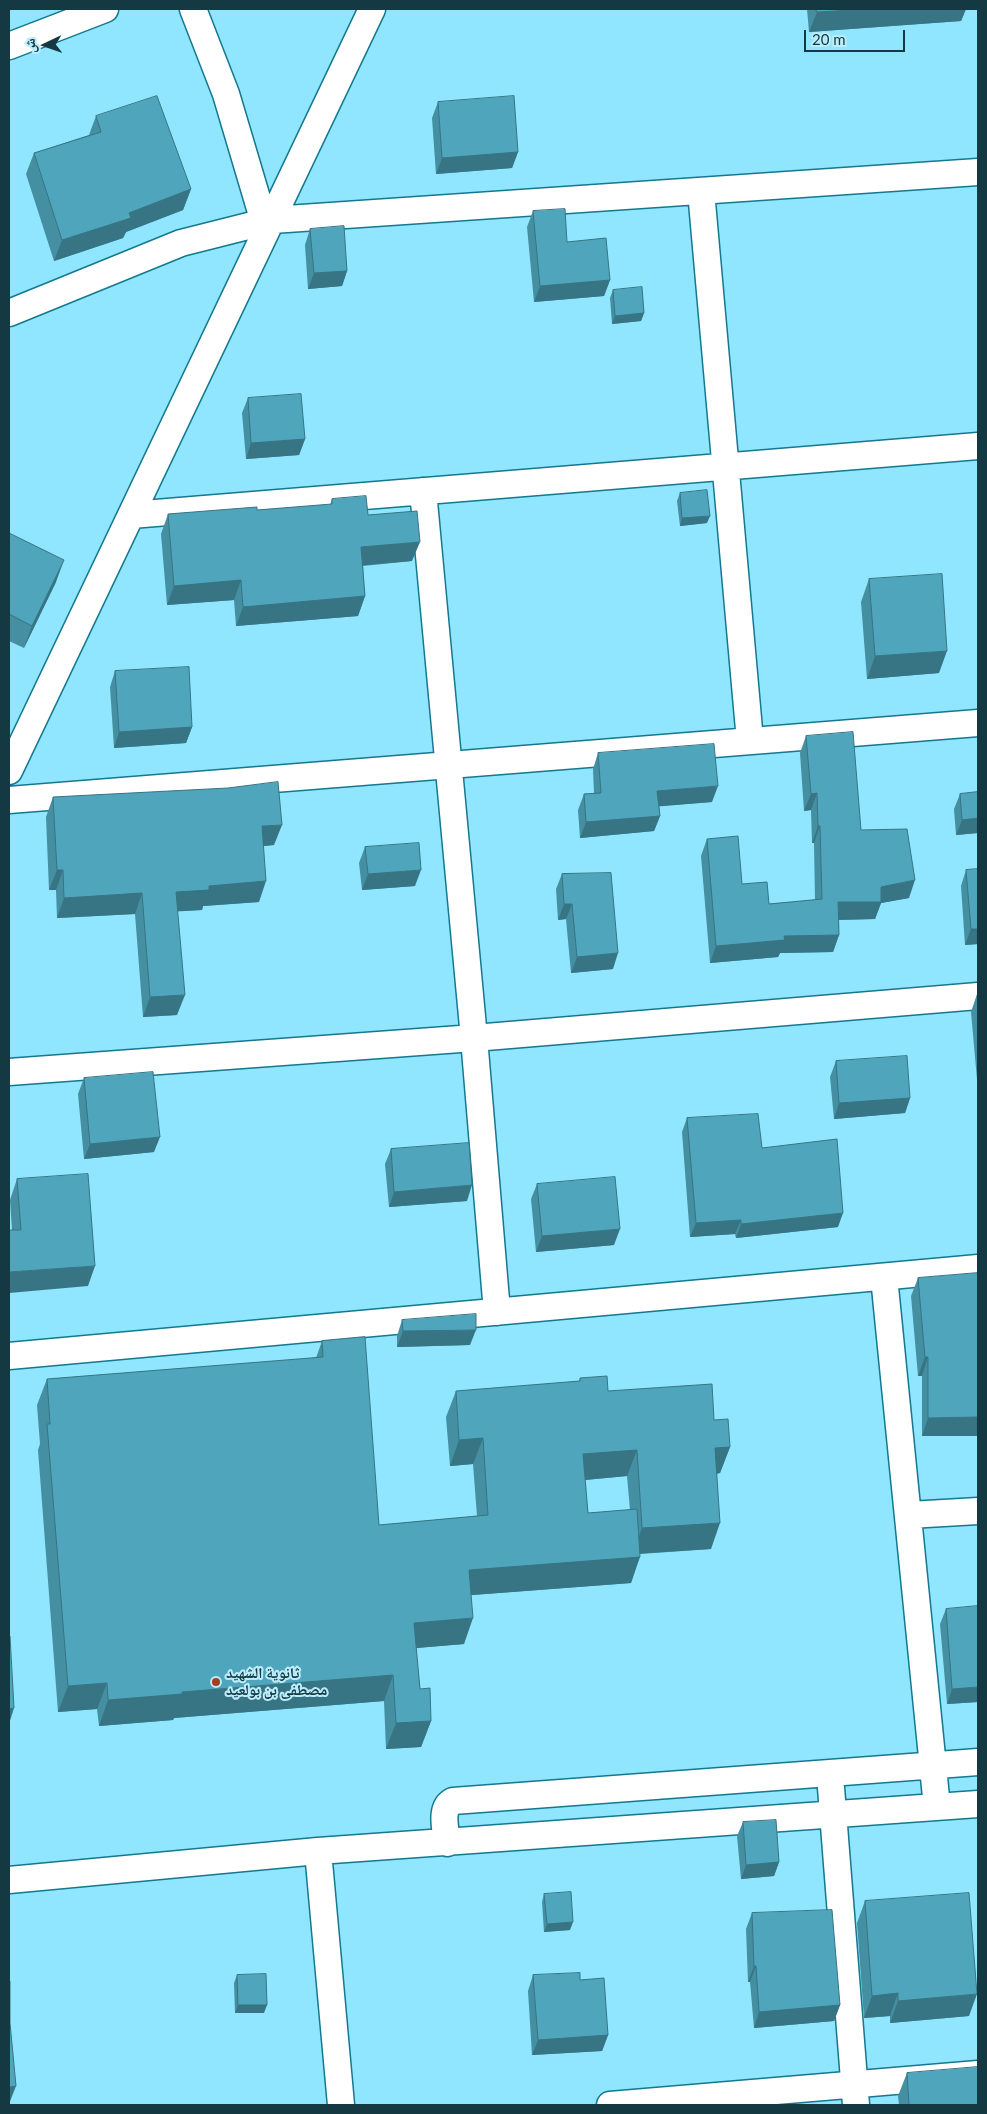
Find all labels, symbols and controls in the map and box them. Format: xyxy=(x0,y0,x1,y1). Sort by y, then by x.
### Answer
north arrow xyxy=(20,20,70,70)
scale bar xyxy=(807,20,908,52)
text: 20 m xyxy=(812,30,846,48)
text: ش xyxy=(21,38,38,54)
place label: ثانوية الشهيد مصطفى بن بولعيد xyxy=(226,1664,327,1699)
marker: ثانوية الشهيد مصطفى بن بولعيد xyxy=(210,1676,222,1688)

